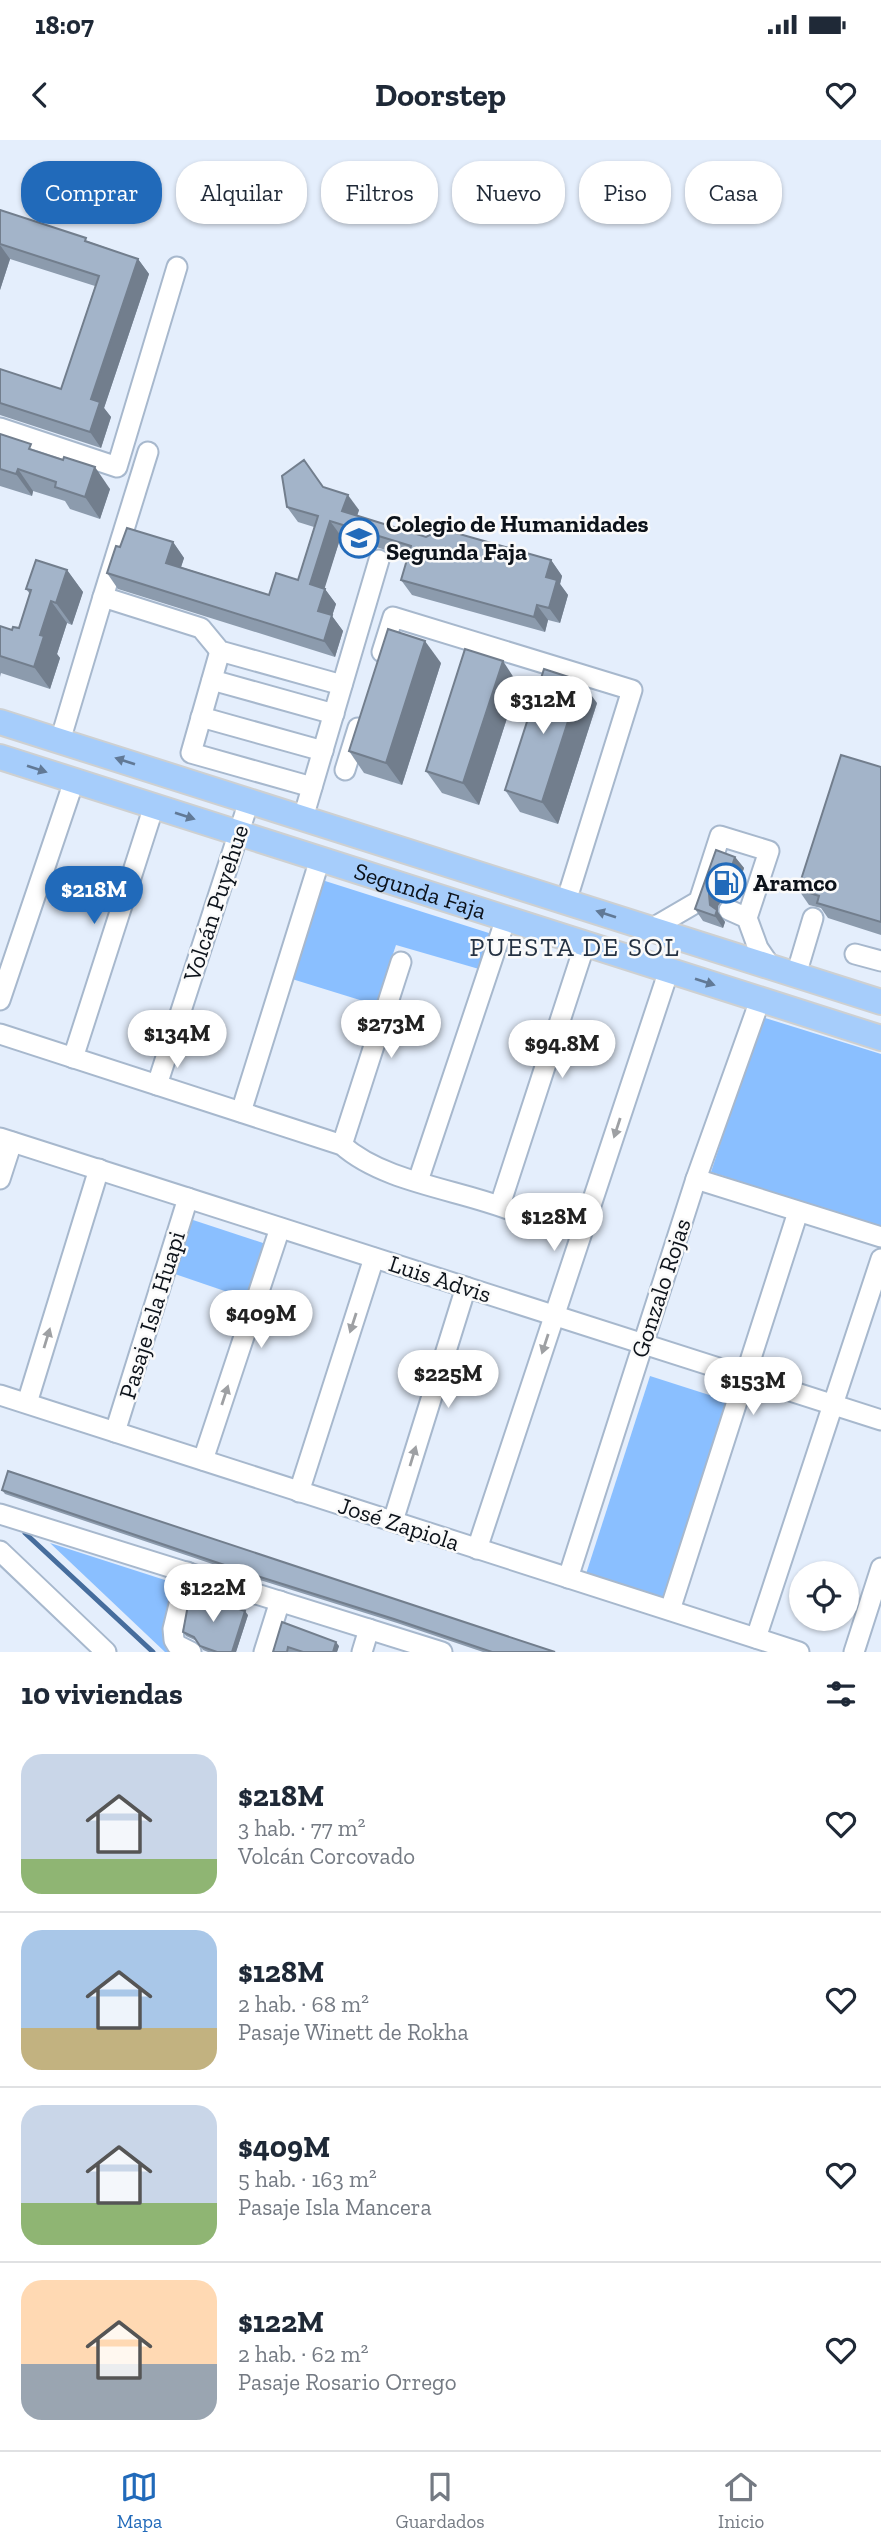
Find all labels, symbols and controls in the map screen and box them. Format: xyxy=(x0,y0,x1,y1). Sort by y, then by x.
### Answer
text: 18:07 xyxy=(35,9,94,41)
icon: back xyxy=(21,76,59,114)
text: Doorstep xyxy=(375,76,506,114)
icon: heart xyxy=(822,76,860,114)
chip: Comprar xyxy=(21,161,162,224)
chip: Alquilar xyxy=(176,161,307,224)
chip: Filtros xyxy=(321,161,438,224)
chip: Nuevo xyxy=(452,161,565,224)
chip: Piso xyxy=(579,161,671,224)
chip: Casa xyxy=(685,161,782,224)
place label: Colegio de Humanidades Segunda Faja xyxy=(386,509,649,566)
school or university icon: Colegio de Humanidades Segunda Faja xyxy=(338,517,380,559)
pin: $312M xyxy=(494,676,592,736)
text: $312M xyxy=(510,685,576,713)
one-way arrow xyxy=(114,756,135,766)
one-way arrow xyxy=(26,764,47,775)
one-way arrow xyxy=(175,812,196,822)
street label: Volcán Puyehue xyxy=(176,821,254,986)
street label: Segunda Faja xyxy=(351,856,490,925)
fuel station icon: Aramco xyxy=(705,862,747,904)
pin: $218M xyxy=(45,866,143,926)
place label: Aramco xyxy=(753,868,838,897)
text: $218M xyxy=(61,875,127,903)
one-way arrow xyxy=(595,909,616,919)
district label: PUESTA DE SOL xyxy=(469,931,681,963)
one-way arrow xyxy=(695,977,716,988)
pin: $273M xyxy=(342,1000,440,1060)
text: $273M xyxy=(357,1009,425,1037)
pin: $134M xyxy=(128,1010,226,1070)
text: $134M xyxy=(144,1019,210,1047)
pin: $94.8M xyxy=(505,1020,619,1080)
text: $94.8M xyxy=(524,1029,600,1057)
one-way arrow xyxy=(611,1118,621,1139)
pin: $128M xyxy=(505,1194,603,1253)
text: $128M xyxy=(521,1202,587,1230)
street label: Gonzalo Rojas xyxy=(624,1215,697,1361)
street label: Pasaje Isla Huapi xyxy=(112,1227,191,1402)
street label: Luis Advis xyxy=(385,1248,495,1309)
pin: $409M xyxy=(212,1290,310,1350)
text: $409M xyxy=(226,1299,296,1327)
one-way arrow xyxy=(347,1313,358,1334)
one-way arrow xyxy=(42,1327,52,1348)
one-way arrow xyxy=(539,1334,550,1355)
pin: $225M xyxy=(399,1350,497,1410)
pin: $153M xyxy=(704,1358,802,1417)
text: $225M xyxy=(414,1359,482,1387)
text: $153M xyxy=(720,1366,786,1394)
one-way arrow xyxy=(220,1385,230,1406)
one-way arrow xyxy=(408,1445,419,1466)
street label: José Zapiola xyxy=(335,1490,464,1557)
map controls xyxy=(789,1561,859,1631)
button: locate xyxy=(789,1561,859,1631)
pin: $122M xyxy=(164,1564,262,1624)
text: $122M xyxy=(180,1573,246,1601)
icon: filters xyxy=(822,1675,860,1713)
text: 10 viviendas xyxy=(21,1676,183,1712)
text: $218M xyxy=(238,1778,324,1814)
icon: home xyxy=(77,1782,161,1866)
icon: heart xyxy=(822,1805,860,1843)
text: 3 hab. · 77 m² xyxy=(238,1814,366,1842)
text: Volcán Corcovado xyxy=(238,1842,415,1870)
text: $128M xyxy=(238,1954,324,1990)
icon: home xyxy=(77,1958,161,2042)
icon: heart xyxy=(822,1981,860,2019)
text: 2 hab. · 68 m² xyxy=(238,1990,369,2018)
text: Pasaje Winett de Rokha xyxy=(238,2018,469,2046)
text: $409M xyxy=(238,2129,330,2165)
icon: home xyxy=(77,2133,161,2217)
icon: heart xyxy=(822,2156,860,2194)
text: 5 hab. · 163 m² xyxy=(238,2165,377,2193)
text: Pasaje Isla Mancera xyxy=(238,2193,432,2221)
text: $122M xyxy=(238,2304,324,2340)
icon: home xyxy=(77,2308,161,2392)
icon: heart xyxy=(822,2331,860,2369)
text: 2 hab. · 62 m² xyxy=(238,2340,369,2368)
text: Pasaje Rosario Orrego xyxy=(238,2368,457,2396)
tab: Mapa xyxy=(117,2468,162,2533)
tab: Guardados xyxy=(396,2468,485,2533)
tab: Inicio xyxy=(718,2468,764,2533)

